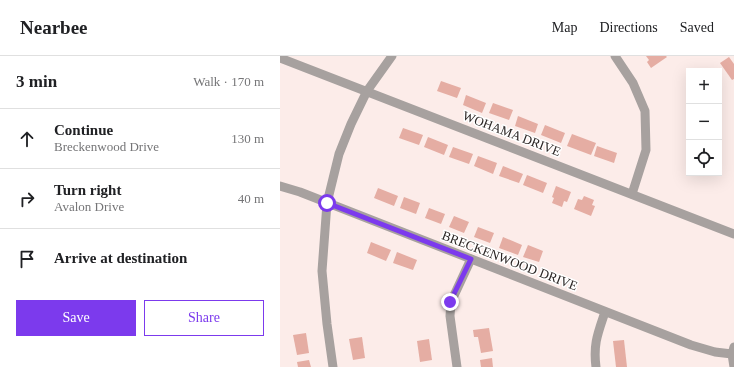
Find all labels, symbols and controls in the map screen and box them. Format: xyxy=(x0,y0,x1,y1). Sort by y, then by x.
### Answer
text: Nearbee xyxy=(20,17,88,38)
text: Map xyxy=(552,20,577,35)
text: Directions xyxy=(599,20,658,35)
text: Saved xyxy=(680,20,714,35)
map controls xyxy=(686,68,722,176)
button: + xyxy=(686,68,722,104)
text: 3 min xyxy=(16,72,57,91)
text: Walk · 170 m xyxy=(193,74,264,89)
button: − xyxy=(686,104,722,140)
street label: WOHAMA DRIVE xyxy=(461,108,563,159)
text: Continue xyxy=(54,122,113,138)
icon: ahead xyxy=(16,128,38,150)
text: 130 m xyxy=(231,131,264,146)
text: Breckenwood Drive xyxy=(54,139,159,154)
button: locate xyxy=(686,140,722,176)
text: Turn right xyxy=(54,182,121,198)
icon: right xyxy=(16,188,38,210)
text: 40 m xyxy=(238,191,264,206)
route start xyxy=(318,194,336,212)
text: Avalon Drive xyxy=(54,199,124,214)
street label: BRECKENWOOD DRIVE xyxy=(440,228,580,293)
icon: arrive xyxy=(16,248,38,270)
text: Arrive at destination xyxy=(54,250,187,266)
route end xyxy=(441,293,459,311)
button: Save xyxy=(16,300,136,336)
button: Share xyxy=(144,300,264,336)

